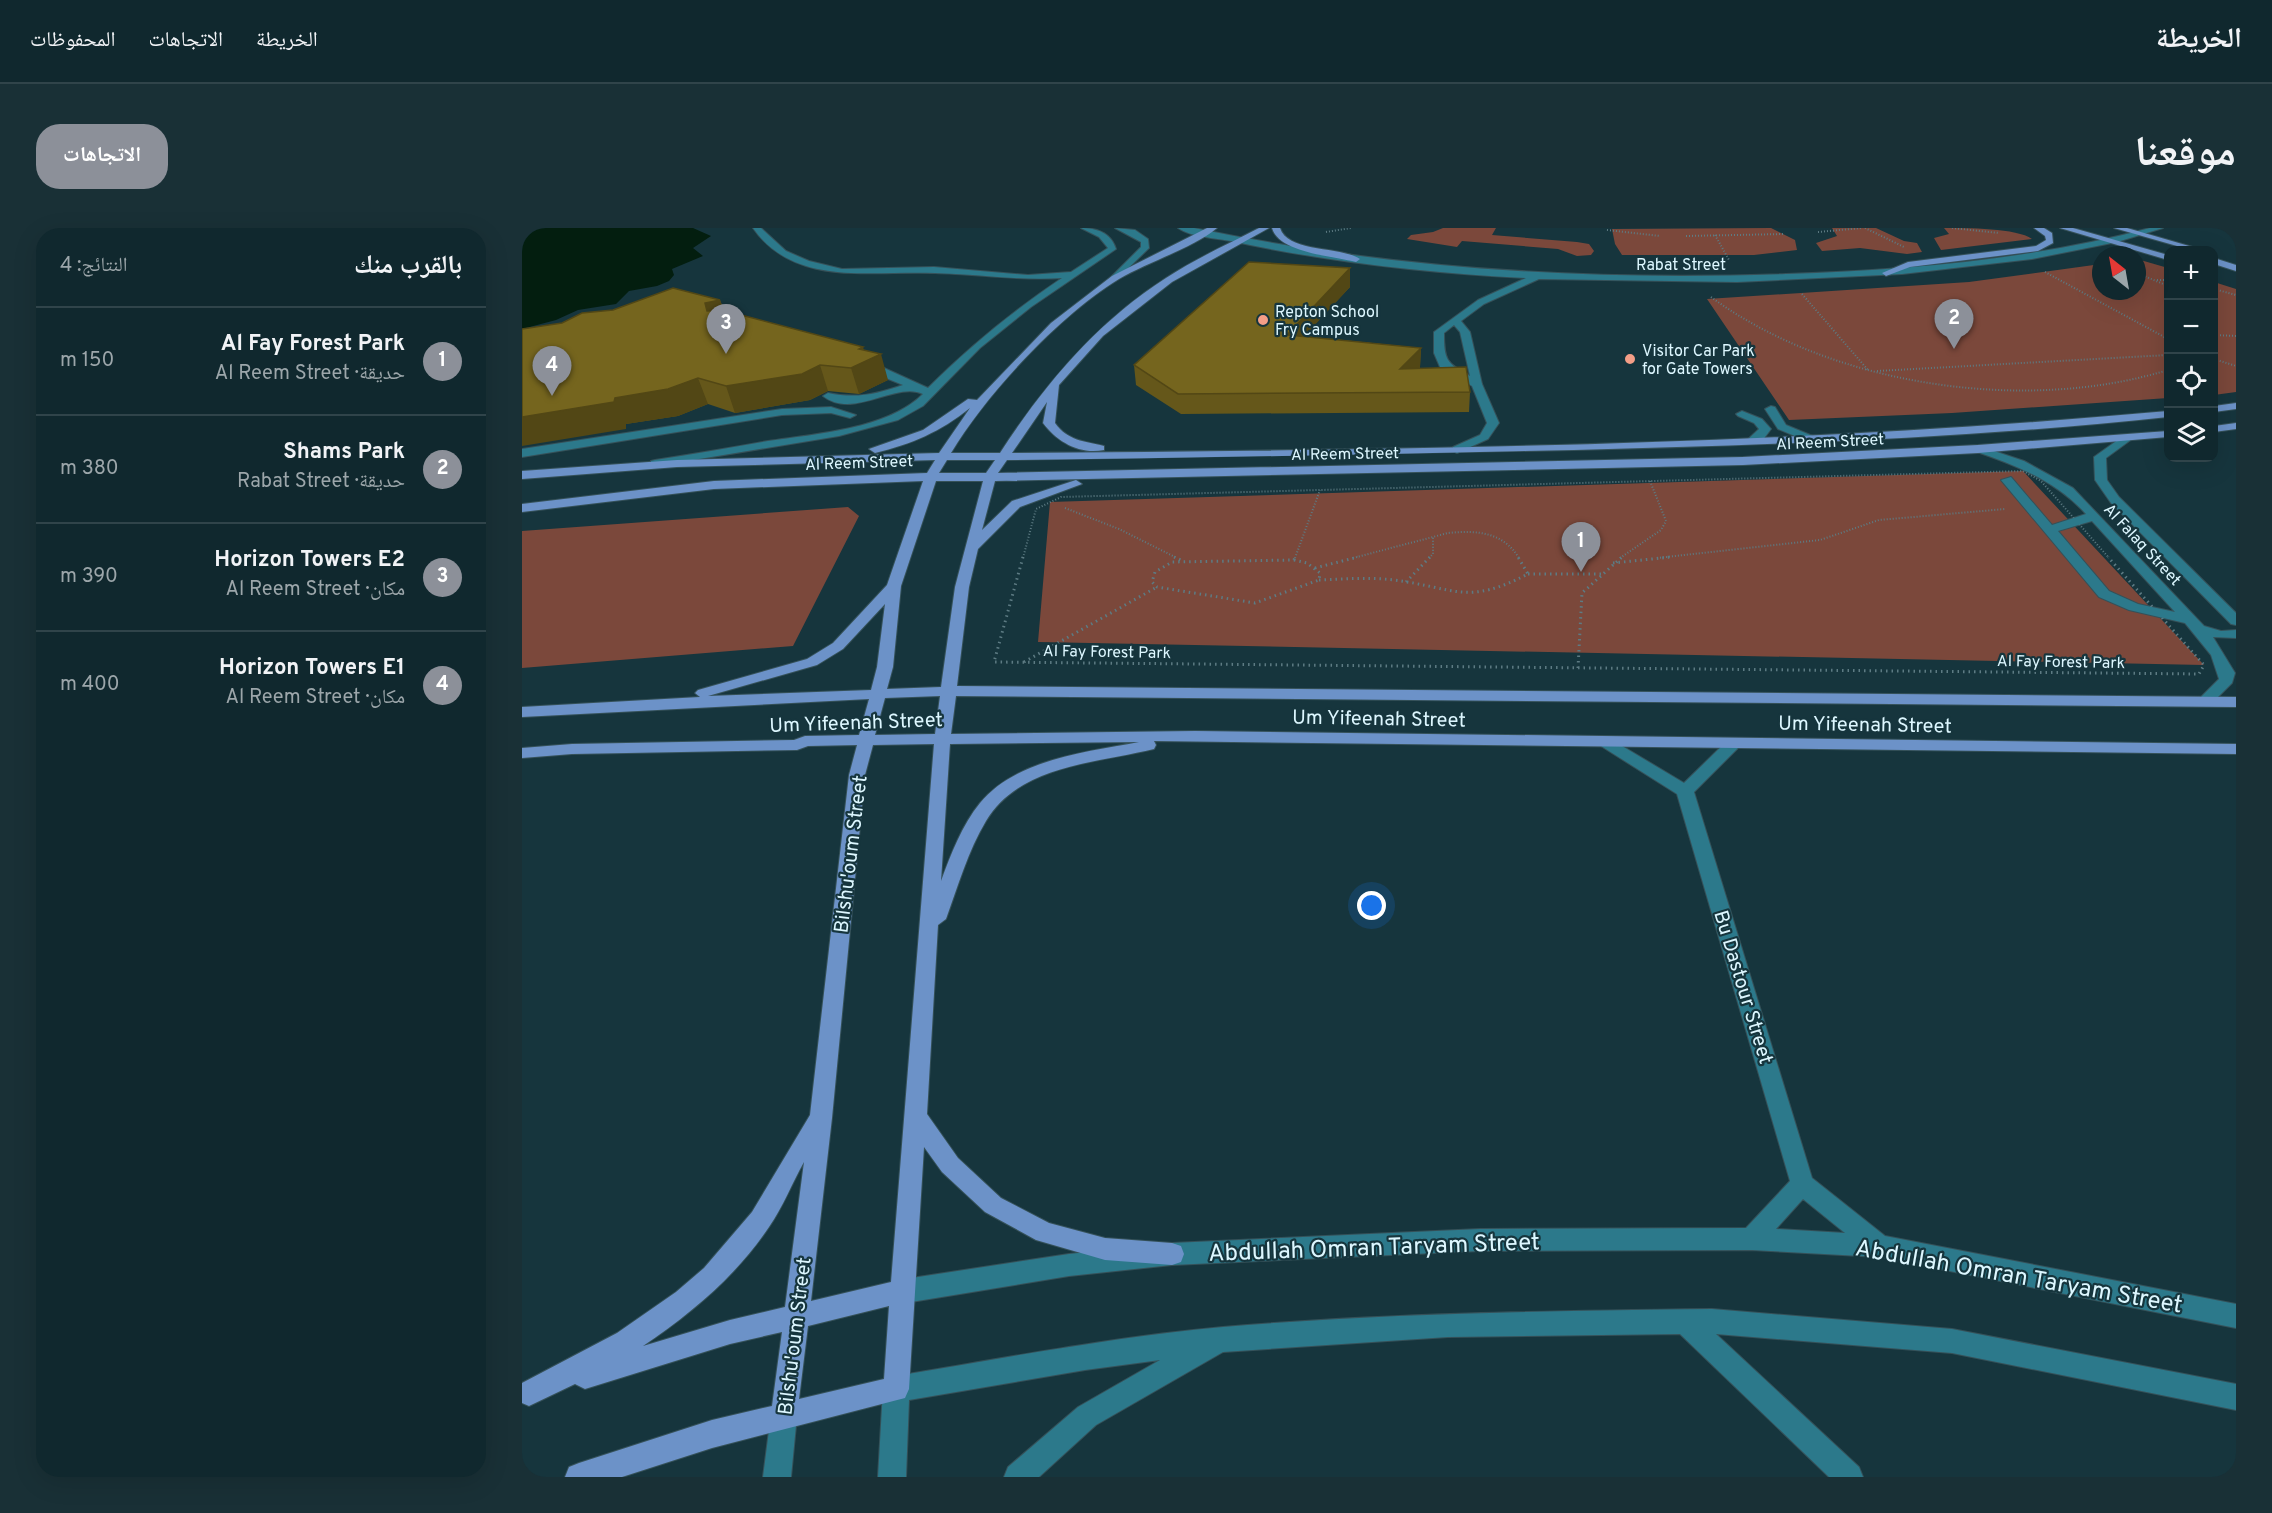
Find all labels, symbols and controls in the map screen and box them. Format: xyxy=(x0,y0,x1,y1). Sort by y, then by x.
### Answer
text: الخريطة xyxy=(2156,22,2242,58)
text: المحفوظات xyxy=(30,27,115,54)
text: الاتجاهات xyxy=(148,27,223,54)
text: الخريطة xyxy=(256,27,318,54)
button: الاتجاهات xyxy=(36,124,168,189)
text: موقعنا xyxy=(2135,128,2236,181)
north arrow xyxy=(2092,246,2146,300)
map controls xyxy=(2164,246,2218,462)
button: + xyxy=(2164,246,2218,300)
text: بالقرب منك xyxy=(354,250,462,283)
text: النتائج: 4 xyxy=(60,253,128,279)
street label: Rabat Street xyxy=(1636,256,1726,276)
pin: 2 xyxy=(1934,300,1974,349)
button: − xyxy=(2164,300,2218,354)
place label: Repton School Fry Campus xyxy=(1275,303,1379,341)
pin: 3 xyxy=(706,304,746,354)
marker: Repton School Fry Campus xyxy=(1256,313,1270,327)
text: Al Fay Forest Park xyxy=(221,331,405,358)
place label: Visitor Car Park for Gate Towers xyxy=(1642,342,1755,380)
pin: 4 xyxy=(532,346,572,396)
text: 150 m xyxy=(60,348,114,374)
text: 1 xyxy=(439,348,447,374)
marker: Visitor Car Park for Gate Towers xyxy=(1623,352,1637,366)
button: locate xyxy=(2164,354,2218,408)
text: حديقة · Al Reem Street xyxy=(215,361,405,387)
button: layers xyxy=(2164,408,2218,462)
street label: Al Reem Street xyxy=(1776,430,1885,456)
text: Shams Park xyxy=(283,439,405,466)
street label: Al Reem Street xyxy=(1291,444,1399,466)
street label: Al Reem Street xyxy=(805,452,913,476)
text: 380 m xyxy=(60,456,119,482)
text: 2 xyxy=(436,456,449,482)
text: حديقة · Rabat Street xyxy=(237,469,405,495)
street label: Al Falaq Street xyxy=(2099,500,2185,590)
pin: 1 xyxy=(1562,522,1600,572)
text: Horizon Towers E2 xyxy=(214,547,405,574)
text: 390 m xyxy=(60,564,118,590)
text: 3 xyxy=(437,564,449,590)
text: مكان · Al Reem Street xyxy=(225,577,405,603)
street label: Al Fay Forest Park xyxy=(1043,642,1171,664)
street label: Al Fay Forest Park xyxy=(1997,652,2125,674)
text: Horizon Towers E1 xyxy=(219,655,405,682)
text: 400 m xyxy=(60,672,120,698)
text: 4 xyxy=(436,672,449,698)
text: مكان · Al Reem Street xyxy=(225,685,405,711)
street label: Um Yifeenah Street xyxy=(1292,705,1466,735)
street label: Um Yifeenah Street xyxy=(769,708,943,740)
street label: Um Yifeenah Street xyxy=(1778,711,1952,741)
street label: Bilshu'oum Street xyxy=(829,774,875,935)
your location xyxy=(1357,891,1386,920)
street label: Bu Dastour Street xyxy=(1706,908,1778,1068)
street label: Abdullah Omran Taryam Street xyxy=(1208,1228,1540,1270)
street label: Abdullah Omran Taryam Street xyxy=(1853,1234,2185,1322)
street label: Bilshu'oum Street xyxy=(773,1256,819,1417)

